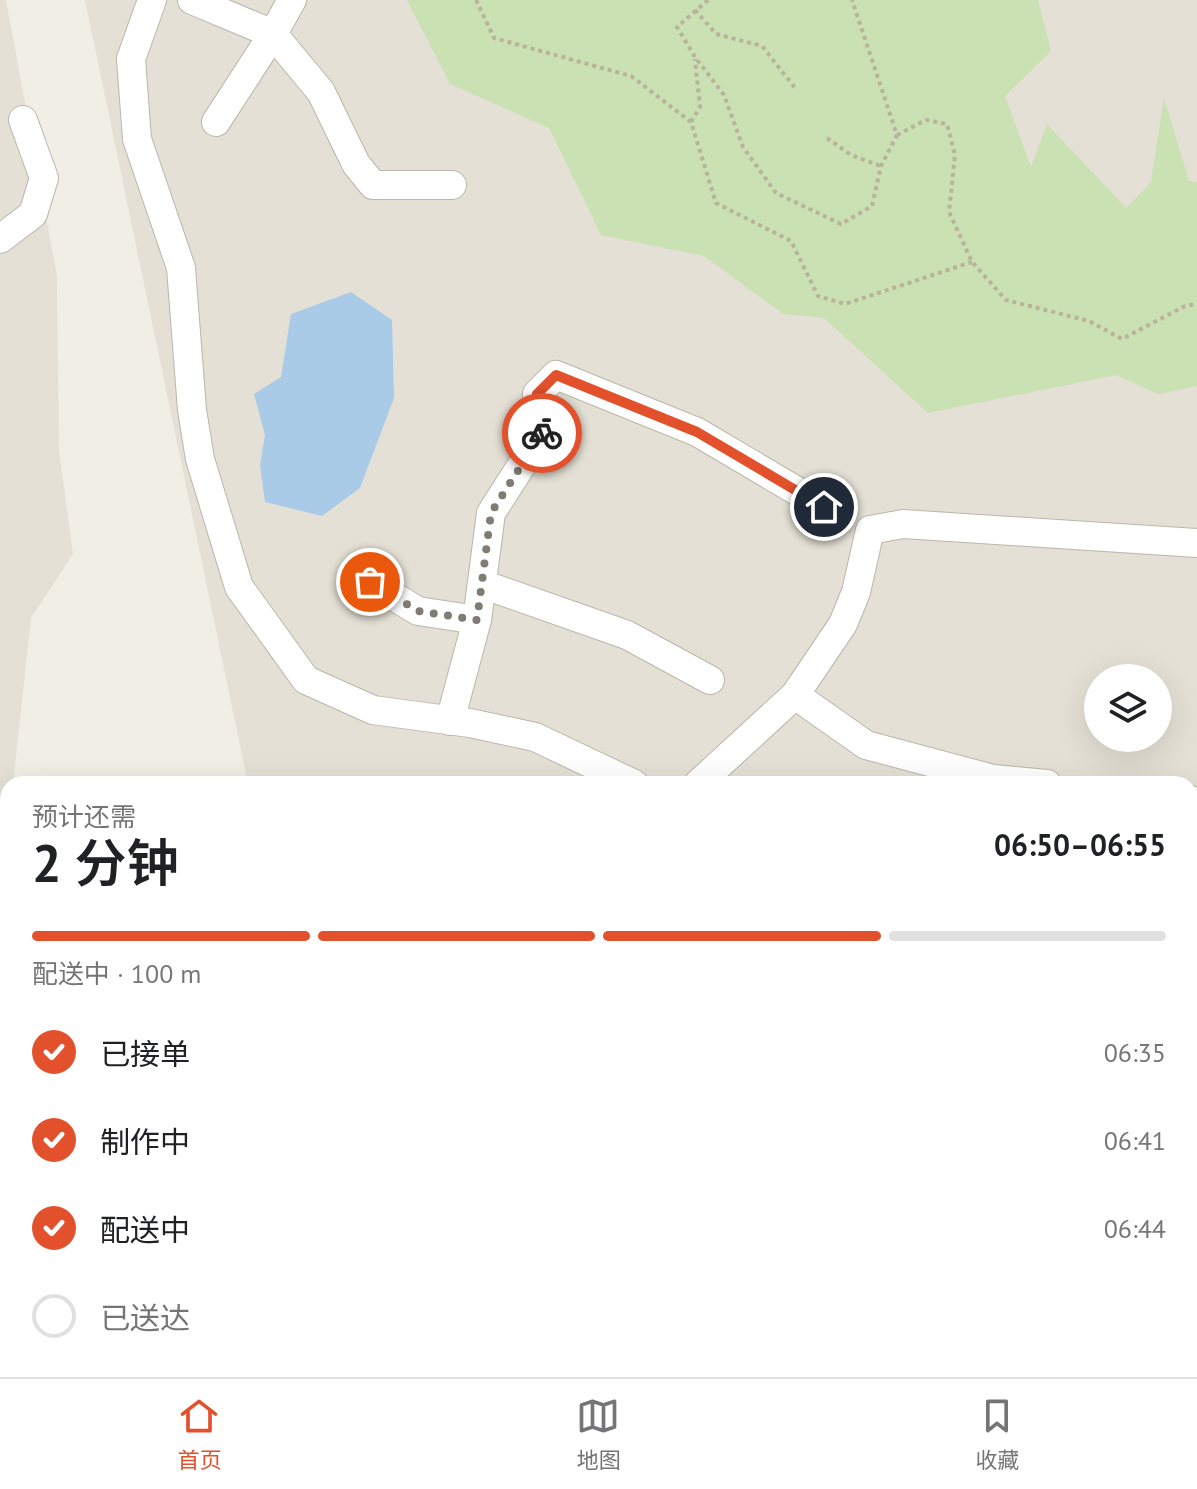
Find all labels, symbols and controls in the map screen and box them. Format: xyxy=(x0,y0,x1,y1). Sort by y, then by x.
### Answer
courier xyxy=(502,393,582,473)
icon: bike xyxy=(520,411,564,455)
pin xyxy=(790,473,858,541)
icon: home xyxy=(802,485,846,529)
pin xyxy=(336,548,404,616)
icon: bag xyxy=(348,560,392,604)
map controls xyxy=(1084,664,1172,752)
button: layers xyxy=(1084,664,1172,752)
text: 预计还需 xyxy=(32,800,136,833)
text: 06:50–06:55 xyxy=(994,825,1166,864)
text: 2 分钟 xyxy=(32,829,179,896)
text: 配送中 · 100 m xyxy=(32,957,201,990)
icon: check xyxy=(32,1030,76,1074)
text: 已接单 xyxy=(100,1034,190,1073)
text: 06:35 xyxy=(1104,1036,1166,1069)
icon: check xyxy=(32,1118,76,1162)
text: 制作中 xyxy=(100,1122,190,1161)
text: 06:41 xyxy=(1104,1124,1166,1157)
icon: check xyxy=(32,1206,76,1250)
text: 配送中 xyxy=(100,1210,190,1249)
text: 06:44 xyxy=(1104,1212,1166,1245)
text: 已送达 xyxy=(100,1298,190,1337)
tab: 首页 xyxy=(177,1394,222,1474)
tab: 地图 xyxy=(576,1394,621,1474)
tab: 收藏 xyxy=(975,1394,1020,1474)

